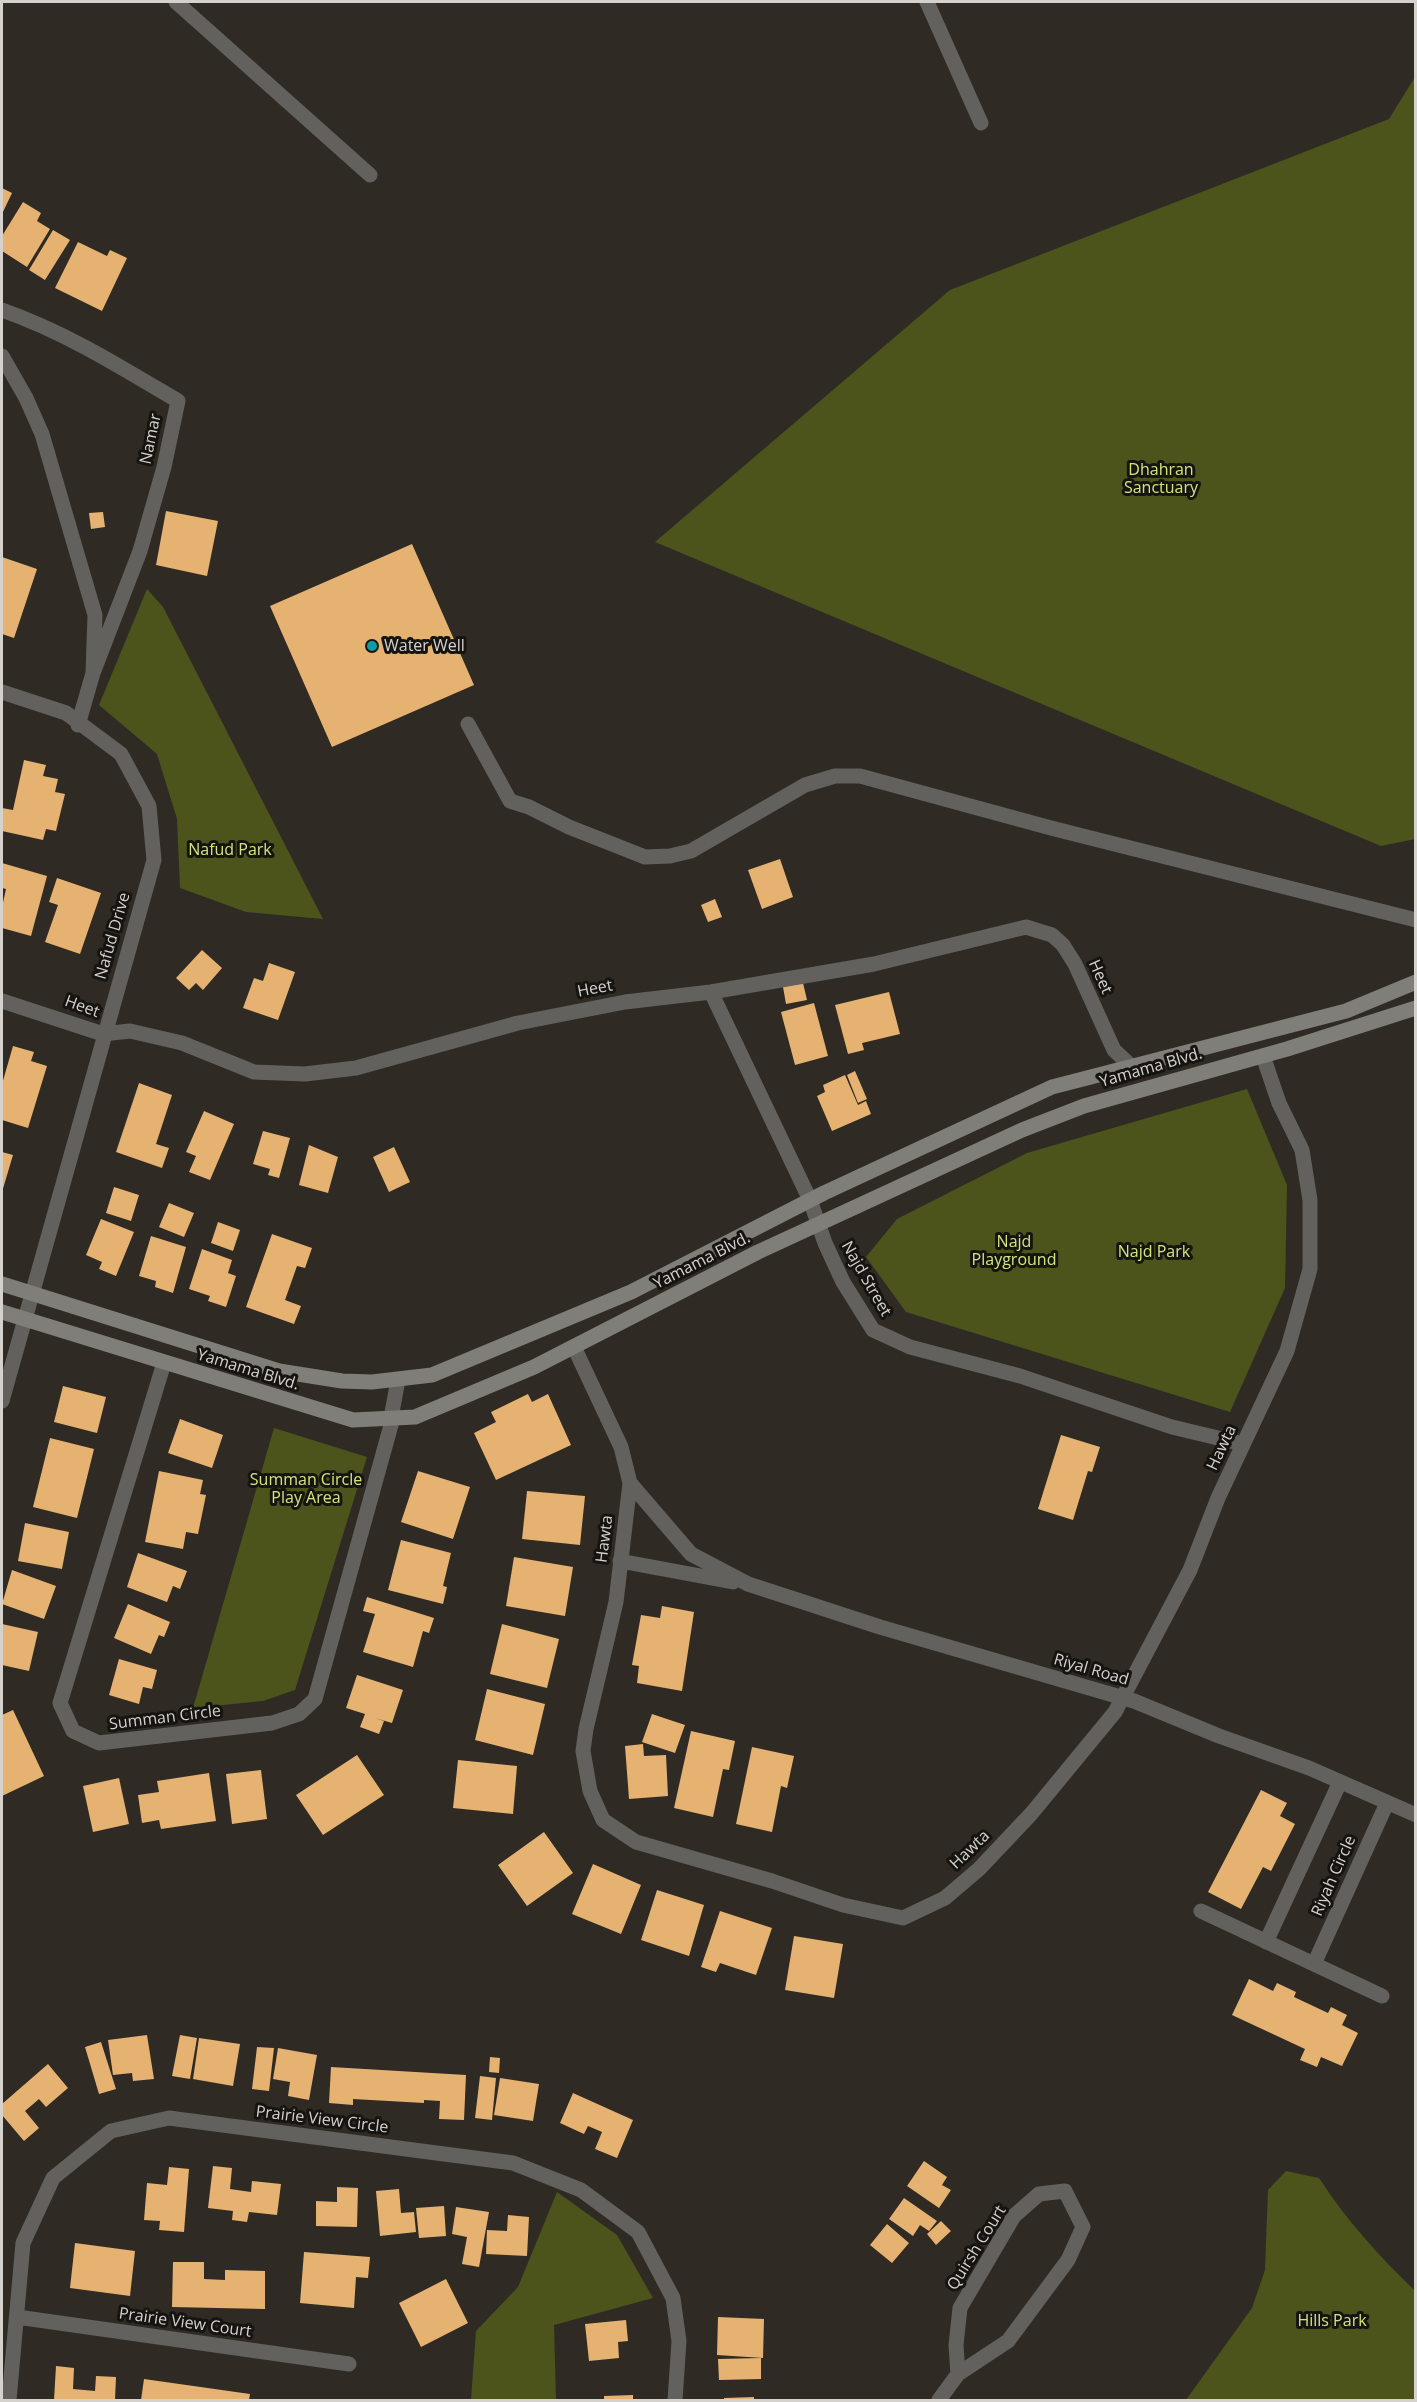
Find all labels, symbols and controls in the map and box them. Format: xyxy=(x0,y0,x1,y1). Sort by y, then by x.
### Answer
street label: Namar xyxy=(136,412,166,466)
park label: Dhahran Sanctuary xyxy=(1124,460,1198,498)
place label: Water Well xyxy=(384,636,465,656)
marker: Water Well xyxy=(365,639,379,653)
park label: Nafud Park xyxy=(188,840,272,860)
street label: Nafud Drive xyxy=(91,890,135,982)
street label: Heet xyxy=(1084,957,1116,997)
street label: Heet xyxy=(576,976,614,1002)
street label: Heet xyxy=(62,992,102,1022)
street label: Yamama Blvd. xyxy=(1098,1044,1204,1092)
street label: Yamama Blvd. xyxy=(651,1228,753,1294)
park label: Najd Playground xyxy=(972,1232,1056,1270)
street label: Najd Street xyxy=(837,1238,895,1320)
park label: Najd Park xyxy=(1118,1242,1190,1262)
street label: Yamama Blvd. xyxy=(195,1345,301,1395)
street label: Hawta xyxy=(1203,1422,1241,1474)
park label: Summan Circle Play Area xyxy=(250,1470,362,1508)
street label: Hawta xyxy=(593,1514,617,1564)
street label: Riyal Road xyxy=(1051,1650,1131,1690)
street label: Summan Circle xyxy=(108,1702,222,1734)
street label: Hawta xyxy=(946,1827,994,1873)
street label: Riyah Circle xyxy=(1308,1833,1360,1919)
street label: Prairie View Circle xyxy=(255,2102,389,2138)
street label: Quirsh Court xyxy=(943,2202,1011,2294)
street label: Prairie View Court xyxy=(117,2304,253,2342)
park label: Hills Park xyxy=(1297,2311,1367,2331)

